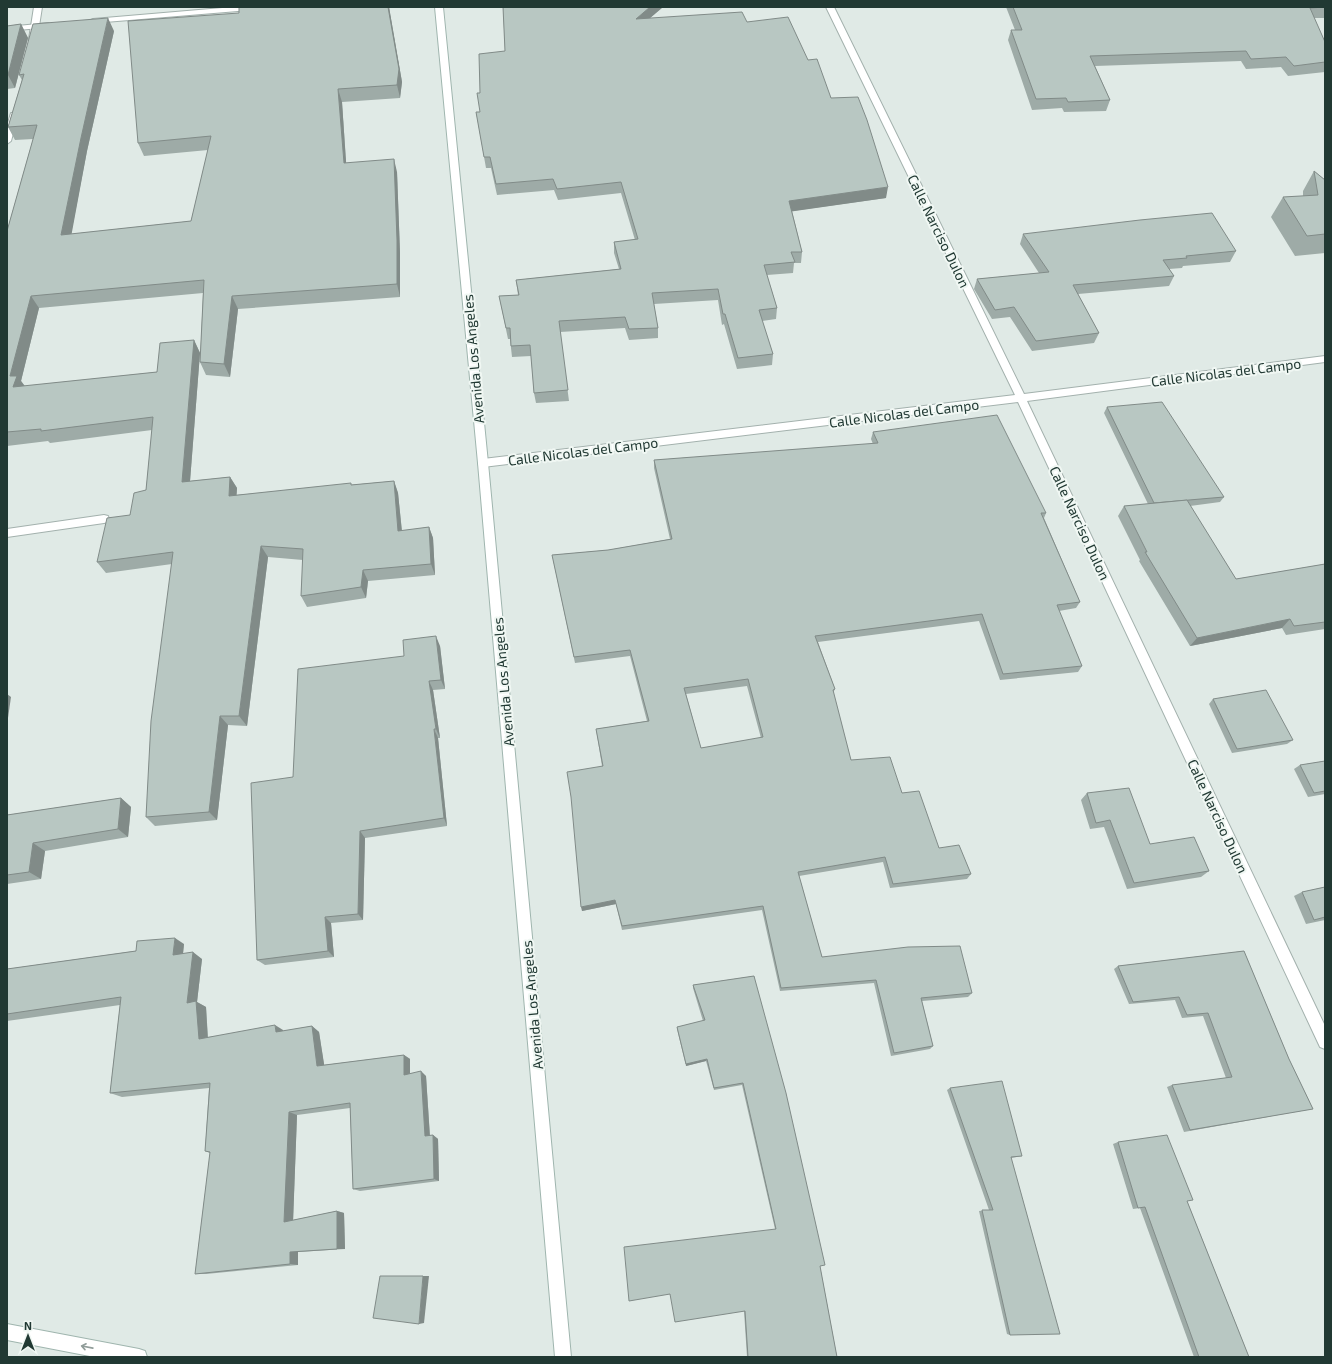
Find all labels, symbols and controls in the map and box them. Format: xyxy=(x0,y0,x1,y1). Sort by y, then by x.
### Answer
street label: Calle Narciso Dulon xyxy=(904,172,974,290)
street label: Avenida Los Angeles xyxy=(459,294,487,424)
street label: Calle Nicolas del Campo xyxy=(1150,354,1302,390)
street label: Calle Nicolas del Campo xyxy=(828,395,980,431)
street label: Calle Nicolas del Campo xyxy=(507,433,659,469)
street label: Calle Narciso Dulon xyxy=(1046,463,1114,583)
street label: Avenida Los Angeles xyxy=(489,617,517,747)
street label: Calle Narciso Dulon xyxy=(1184,756,1252,876)
street label: Avenida Los Angeles xyxy=(518,940,546,1070)
north arrow xyxy=(8,1316,48,1356)
text: N xyxy=(24,1319,32,1332)
one-way arrow xyxy=(81,1343,94,1351)

